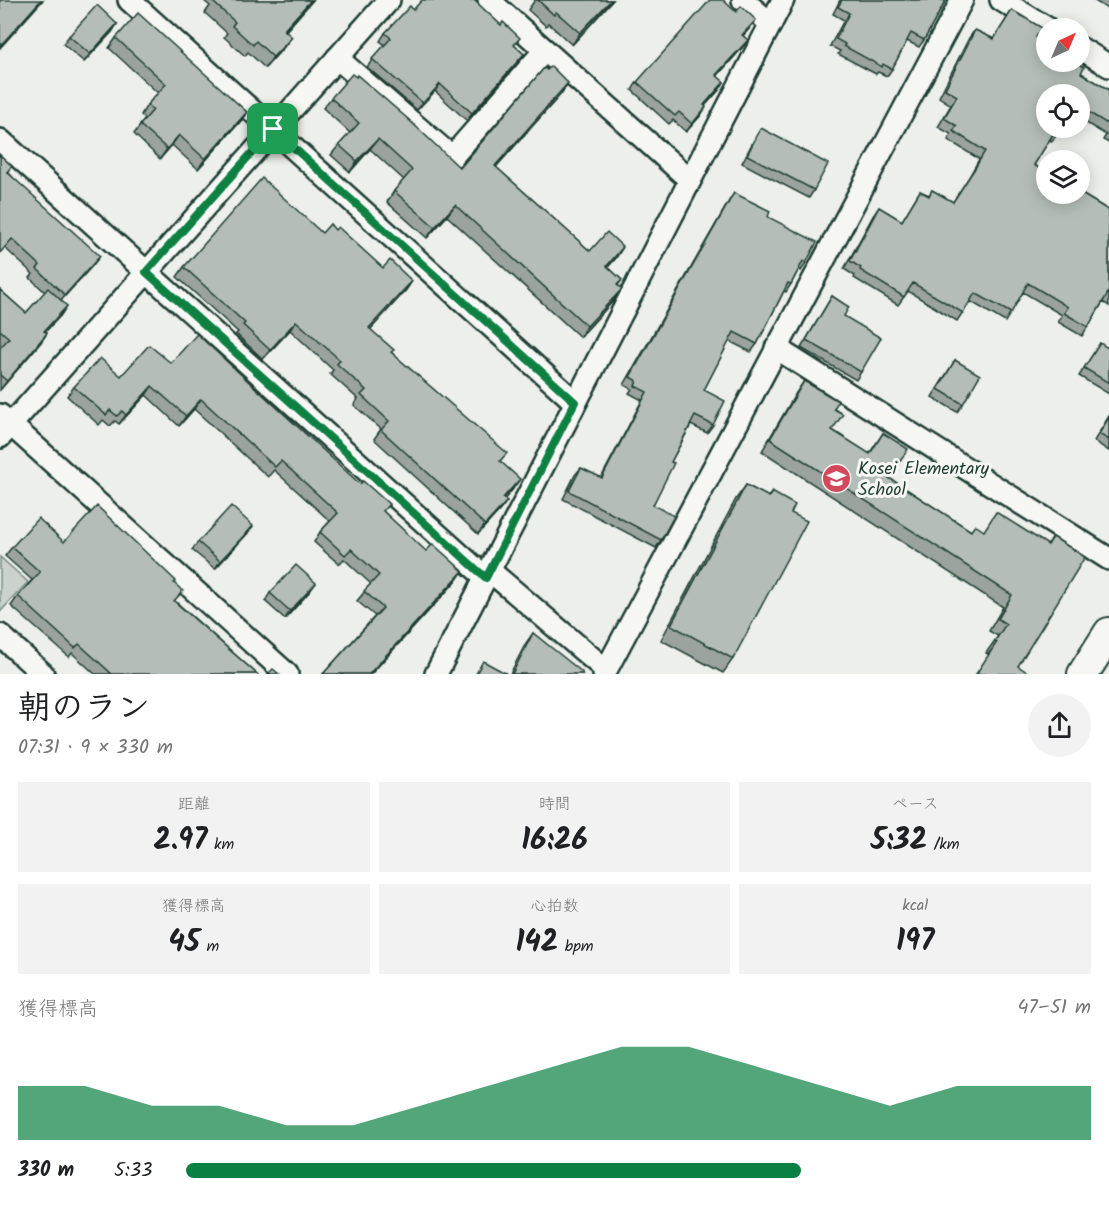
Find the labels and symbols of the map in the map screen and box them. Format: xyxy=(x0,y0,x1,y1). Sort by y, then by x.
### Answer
north arrow xyxy=(1036,18,1090,72)
pin xyxy=(247,103,298,154)
place label: Kosei Elementary School xyxy=(858,455,989,505)
school or university icon: Kosei Elementary School xyxy=(821,462,853,494)

